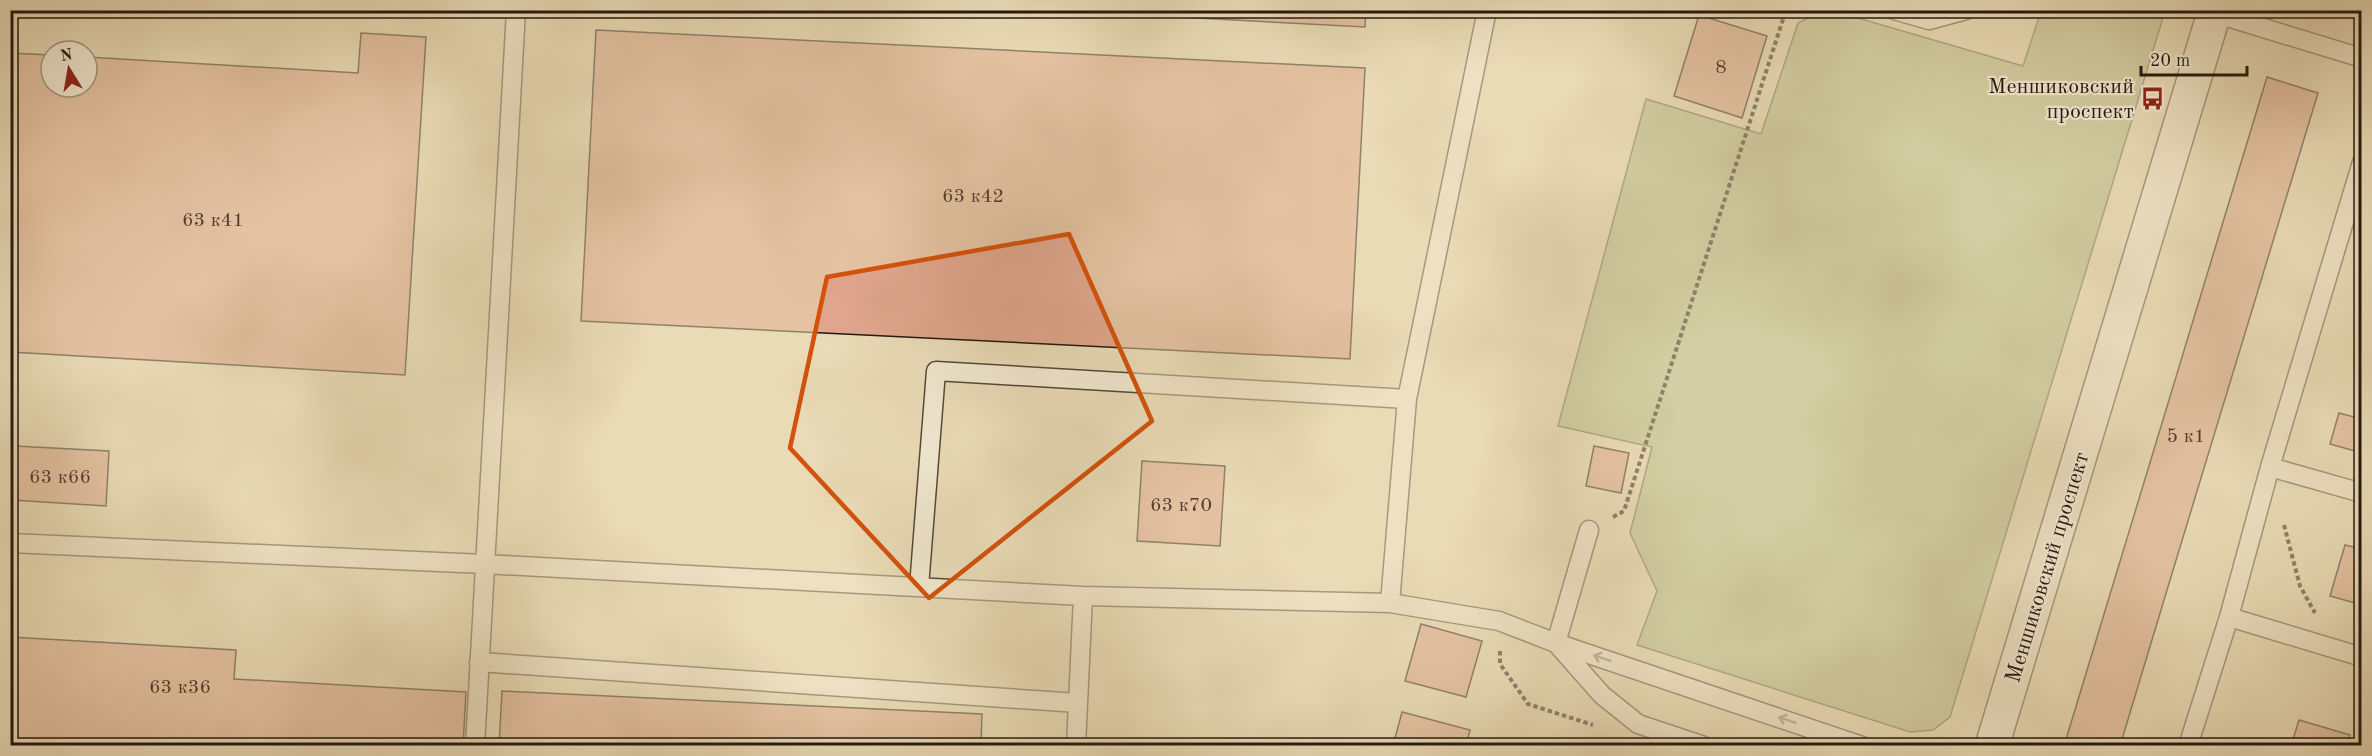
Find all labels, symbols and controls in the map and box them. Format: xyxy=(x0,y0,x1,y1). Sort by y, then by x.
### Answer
north arrow xyxy=(39,39,99,99)
scale bar xyxy=(2141,39,2248,77)
text: N xyxy=(59,47,75,65)
text: 20 m xyxy=(2150,52,2190,70)
house number: 8 xyxy=(1715,58,1727,78)
place label: Меншиковский проспект xyxy=(1988,76,2134,123)
bus stop icon: Меншиковский проспект xyxy=(2139,85,2165,111)
house number: 63 к42 xyxy=(942,187,1004,207)
house number: 63 к41 xyxy=(182,211,244,231)
house number: 5 к1 xyxy=(2167,427,2205,447)
street label: Меншиковский проспект xyxy=(2002,450,2093,685)
house number: 63 к66 xyxy=(29,468,91,488)
house number: 63 к70 xyxy=(1150,496,1212,516)
one-way arrow xyxy=(1593,652,1612,663)
house number: 63 к36 xyxy=(149,678,211,698)
one-way arrow xyxy=(1778,714,1797,725)

